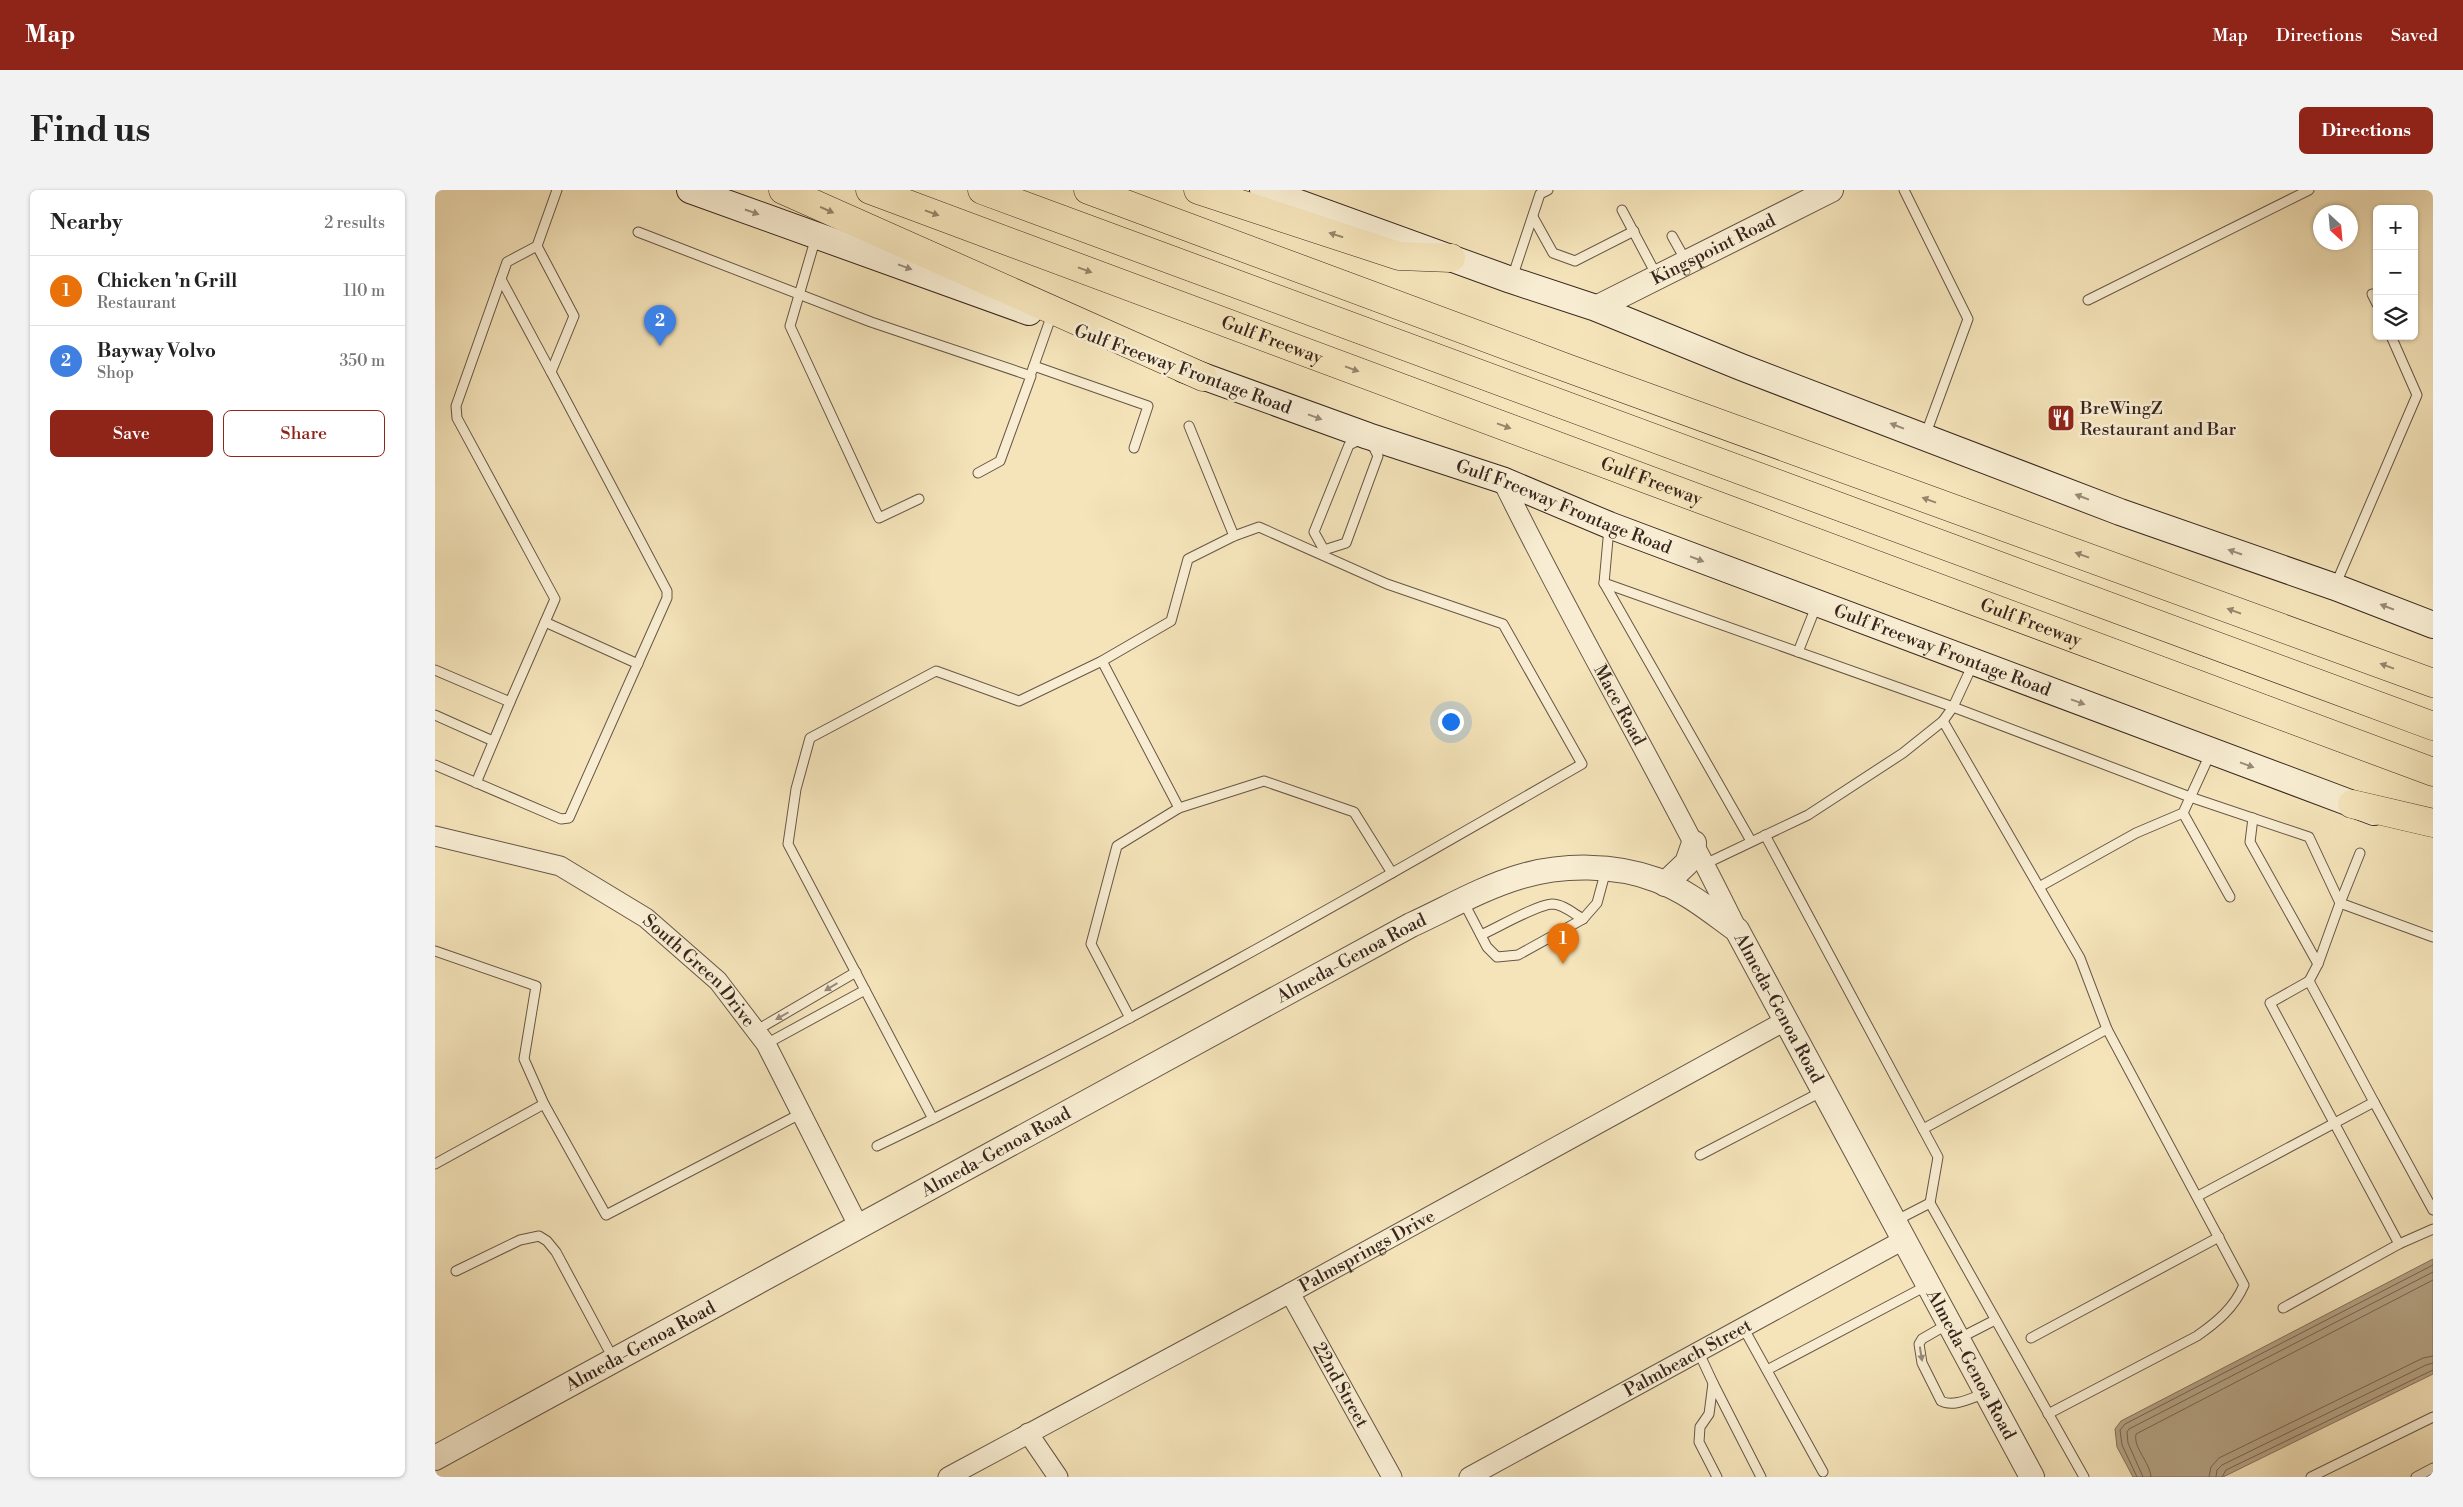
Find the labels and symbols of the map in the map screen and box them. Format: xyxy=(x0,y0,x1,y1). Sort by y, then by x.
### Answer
north arrow xyxy=(2313,205,2358,250)
one-way arrow xyxy=(820,206,834,214)
one-way arrow xyxy=(745,208,760,216)
one-way arrow xyxy=(925,209,940,217)
street label: Kingspoint Road xyxy=(1647,209,1780,290)
one-way arrow xyxy=(1328,231,1343,239)
one-way arrow xyxy=(898,263,913,271)
one-way arrow xyxy=(1077,267,1092,274)
pin: 2 xyxy=(644,305,676,346)
street label: Gulf Freeway xyxy=(1218,311,1326,370)
street label: Gulf Freeway Frontage Road xyxy=(1071,319,1295,420)
one-way arrow xyxy=(1344,366,1359,373)
place label: BreWingZ Restaurant and Bar xyxy=(2079,397,2237,441)
restaurant icon: BreWingZ Restaurant and Bar xyxy=(2046,403,2076,433)
one-way arrow xyxy=(1308,413,1323,421)
one-way arrow xyxy=(1497,422,1512,430)
one-way arrow xyxy=(1890,422,1905,429)
street label: Gulf Freeway xyxy=(1597,452,1706,511)
street label: Gulf Freeway Frontage Road xyxy=(1453,455,1676,560)
one-way arrow xyxy=(2074,493,2089,501)
one-way arrow xyxy=(1921,496,1936,504)
one-way arrow xyxy=(2227,548,2242,555)
one-way arrow xyxy=(2074,551,2089,559)
one-way arrow xyxy=(1690,555,1705,563)
street label: Gulf Freeway xyxy=(1977,593,2085,652)
street label: Gulf Freeway Frontage Road xyxy=(1831,599,2055,702)
one-way arrow xyxy=(2380,603,2395,610)
one-way arrow xyxy=(2227,607,2242,614)
street label: Mace Road xyxy=(1588,661,1651,750)
one-way arrow xyxy=(2379,662,2394,670)
one-way arrow xyxy=(2071,699,2086,706)
your location xyxy=(1438,709,1464,735)
one-way arrow xyxy=(2240,761,2255,769)
street label: Almeda-Genoa Road xyxy=(1272,908,1431,1009)
street label: South Green Drive xyxy=(638,909,760,1032)
pin: 1 xyxy=(1547,923,1579,964)
street label: Almeda-Genoa Road xyxy=(1728,928,1829,1088)
one-way arrow xyxy=(824,982,837,991)
one-way arrow xyxy=(775,1011,788,1020)
street label: Almeda-Genoa Road xyxy=(916,1102,1076,1203)
street label: Palmsprings Drive xyxy=(1295,1205,1439,1298)
street label: Almeda-Genoa Road xyxy=(1921,1285,2021,1444)
street label: Almeda-Genoa Road xyxy=(561,1296,720,1397)
street label: Palmbeach Street xyxy=(1620,1314,1756,1402)
street label: 22nd Street xyxy=(1308,1338,1374,1432)
one-way arrow xyxy=(1917,1347,1925,1363)

